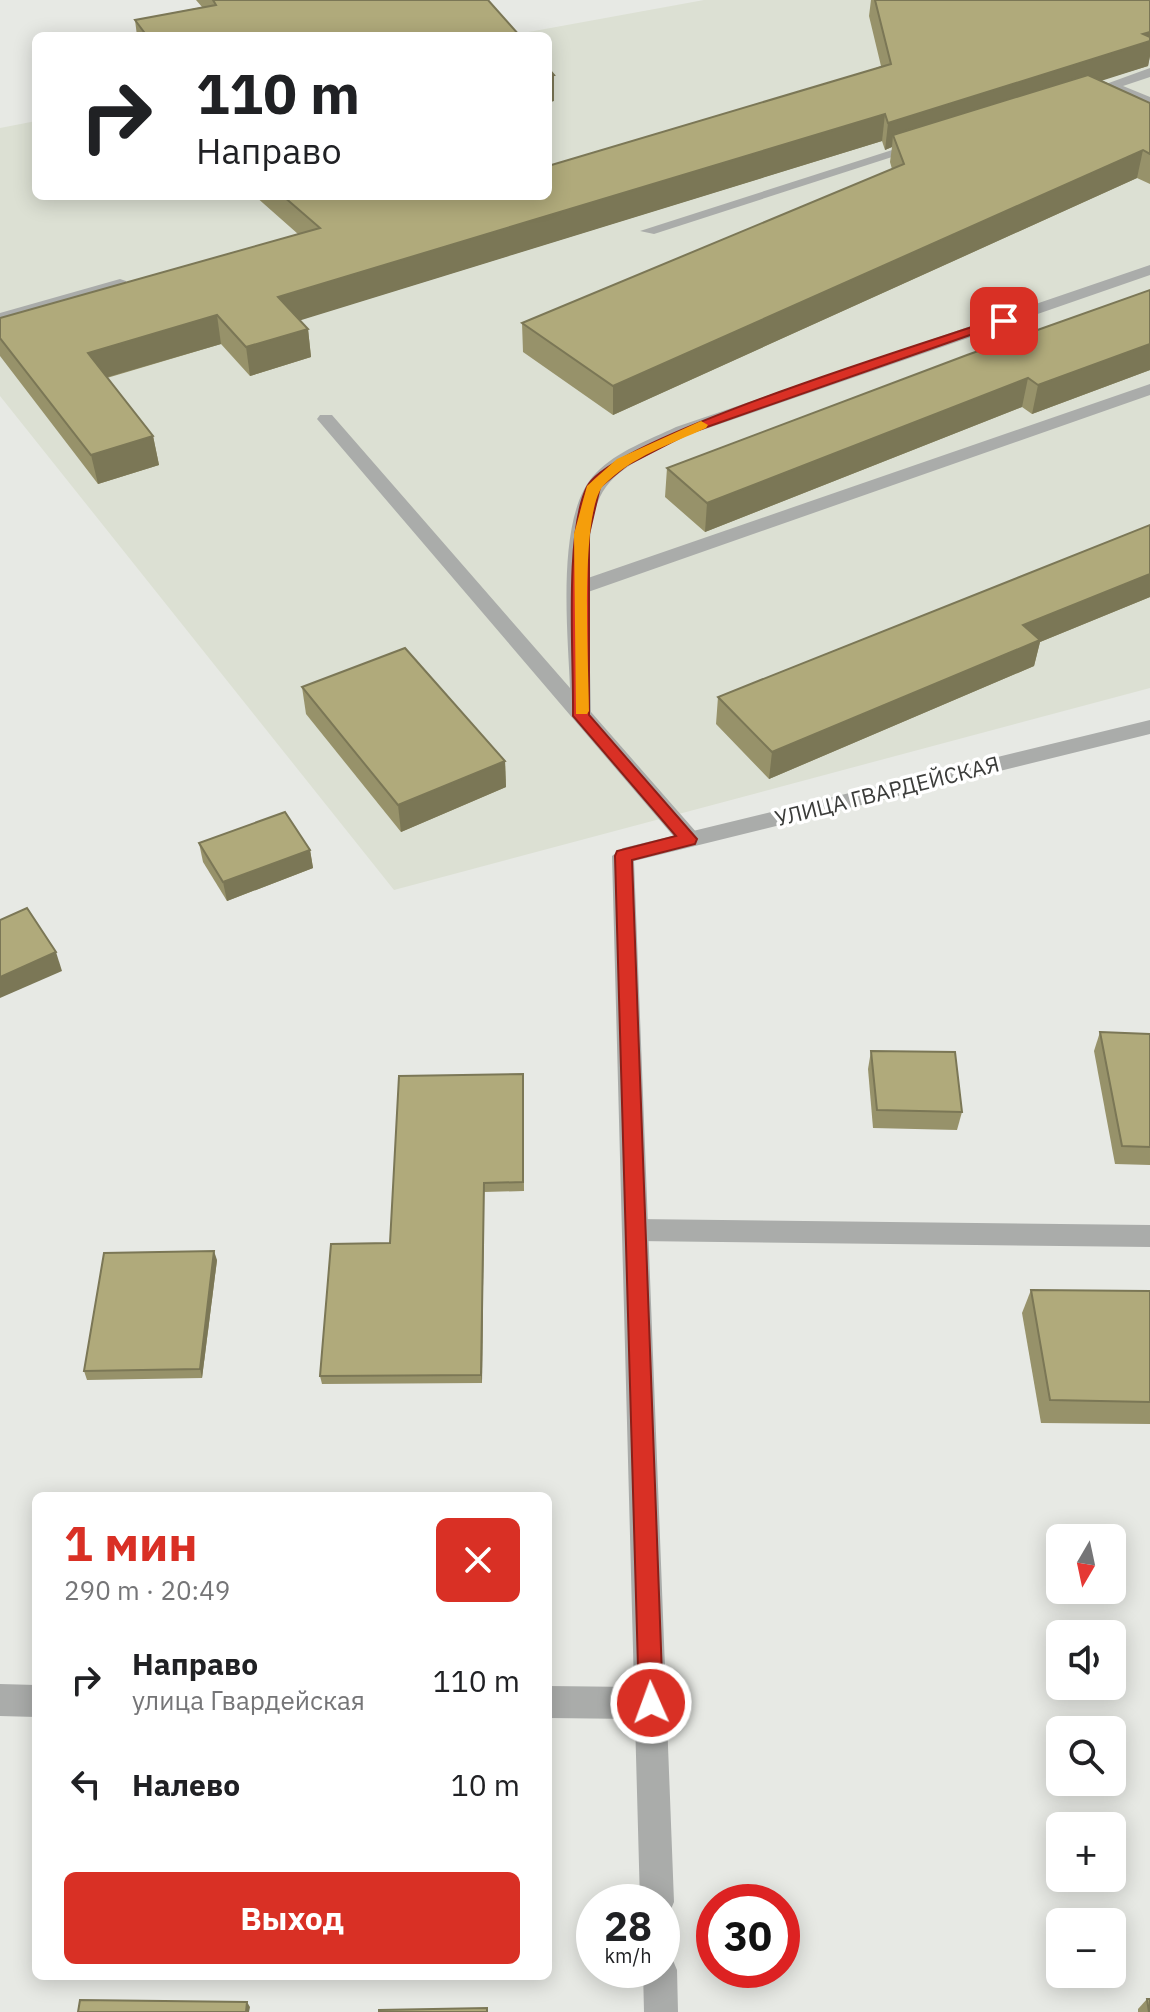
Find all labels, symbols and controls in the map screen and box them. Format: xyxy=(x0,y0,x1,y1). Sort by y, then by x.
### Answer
text: 110 m xyxy=(196,57,360,129)
icon: right xyxy=(64,64,168,168)
text: Направо xyxy=(196,127,342,174)
pin xyxy=(970,287,1038,355)
icon: arrive xyxy=(982,299,1026,343)
street label: УЛИЦА ГВАРДЕЙСКАЯ xyxy=(772,749,1002,832)
text: 1 мин xyxy=(64,1512,198,1574)
button: close xyxy=(436,1518,520,1602)
north arrow xyxy=(1046,1524,1126,1604)
map controls xyxy=(1046,1524,1126,1988)
text: 290 m · 20:49 xyxy=(64,1573,230,1607)
button: sound xyxy=(1046,1620,1126,1700)
text: Направо xyxy=(132,1644,258,1683)
icon: right xyxy=(64,1658,108,1702)
text: 110 m xyxy=(433,1661,520,1700)
position arrow xyxy=(609,1661,693,1745)
text: улица Гвардейская xyxy=(132,1683,365,1717)
button: search xyxy=(1046,1716,1126,1796)
icon: left xyxy=(64,1762,108,1806)
text: Налево xyxy=(132,1765,240,1804)
text: 10 m xyxy=(451,1765,520,1804)
button: + xyxy=(1046,1812,1126,1892)
button: Выход xyxy=(64,1872,520,1964)
speed limit sign: 30 xyxy=(696,1884,800,1988)
text: 28 xyxy=(604,1900,652,1952)
button: − xyxy=(1046,1908,1126,1988)
text: km/h xyxy=(604,1942,652,1969)

